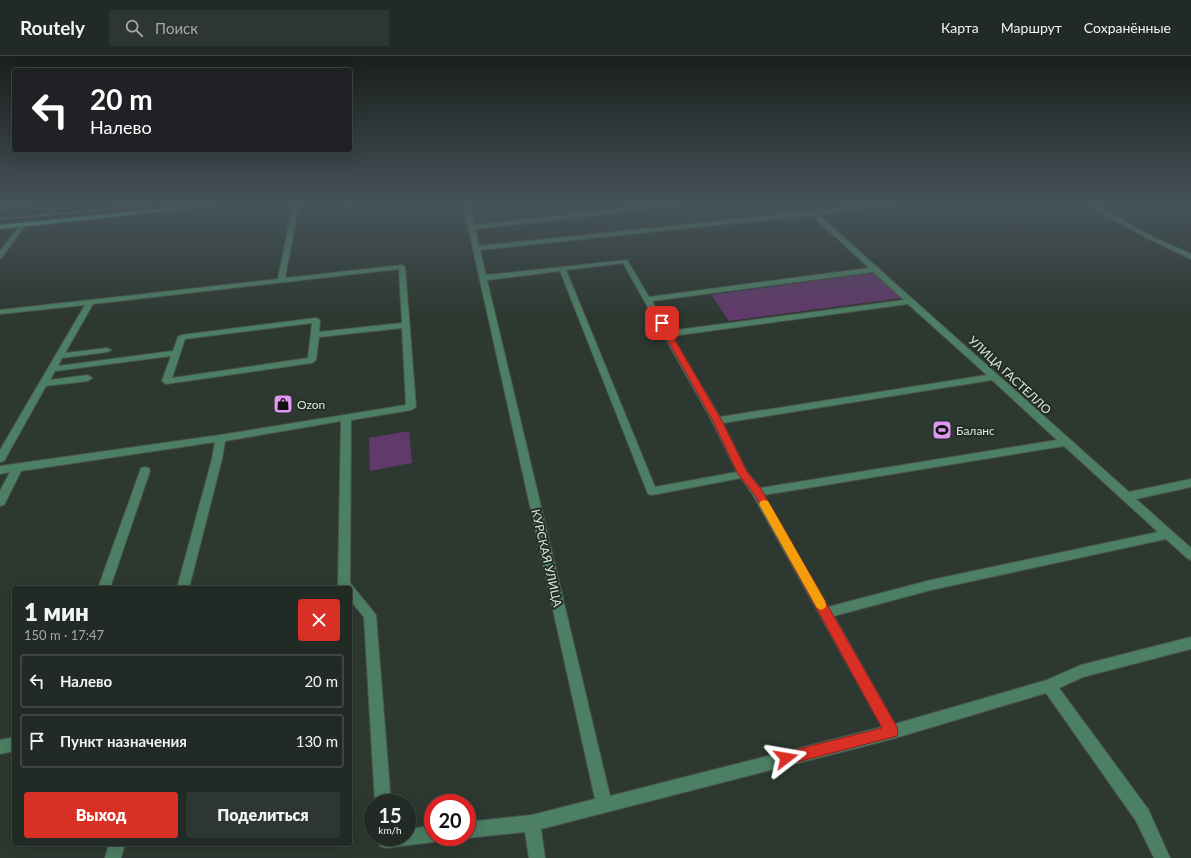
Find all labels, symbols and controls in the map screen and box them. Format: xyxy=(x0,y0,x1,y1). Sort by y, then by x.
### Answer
search box xyxy=(109,10,389,46)
text: Routely xyxy=(20,16,85,39)
icon: search xyxy=(123,17,145,39)
text: Поиск xyxy=(155,19,198,37)
text: Карта xyxy=(941,19,979,36)
text: Маршрут xyxy=(1001,19,1062,36)
text: Сохранённые xyxy=(1084,19,1171,36)
text: 20 m xyxy=(90,82,153,116)
icon: left xyxy=(24,84,76,136)
text: Налево xyxy=(90,116,152,138)
pin xyxy=(645,306,679,340)
icon: arrive xyxy=(651,312,673,334)
street label: УЛИЦА ГАСТЕЛЛО xyxy=(966,333,1055,417)
shop icon: Ozon xyxy=(272,393,294,415)
place label: Ozon xyxy=(297,397,325,412)
sports icon: Баланс xyxy=(931,419,953,441)
place label: Баланс xyxy=(956,423,995,438)
street label: КУРСКАЯ УЛИЦА xyxy=(528,508,566,609)
text: 1 мин xyxy=(24,597,89,626)
button: close xyxy=(298,599,340,641)
text: 150 m · 17:47 xyxy=(24,627,104,643)
icon: left xyxy=(26,670,48,692)
text: Налево xyxy=(60,672,112,690)
text: 20 m xyxy=(304,672,338,690)
icon: arrive xyxy=(26,730,48,752)
text: Пункт назначения xyxy=(60,732,187,750)
text: 130 m xyxy=(296,732,338,750)
position arrow xyxy=(765,737,807,779)
button: Выход xyxy=(24,792,178,838)
button: Поделиться xyxy=(186,792,340,838)
speed limit sign: 20 xyxy=(424,794,476,846)
text: 15 xyxy=(378,803,402,827)
text: km/h xyxy=(378,824,402,836)

